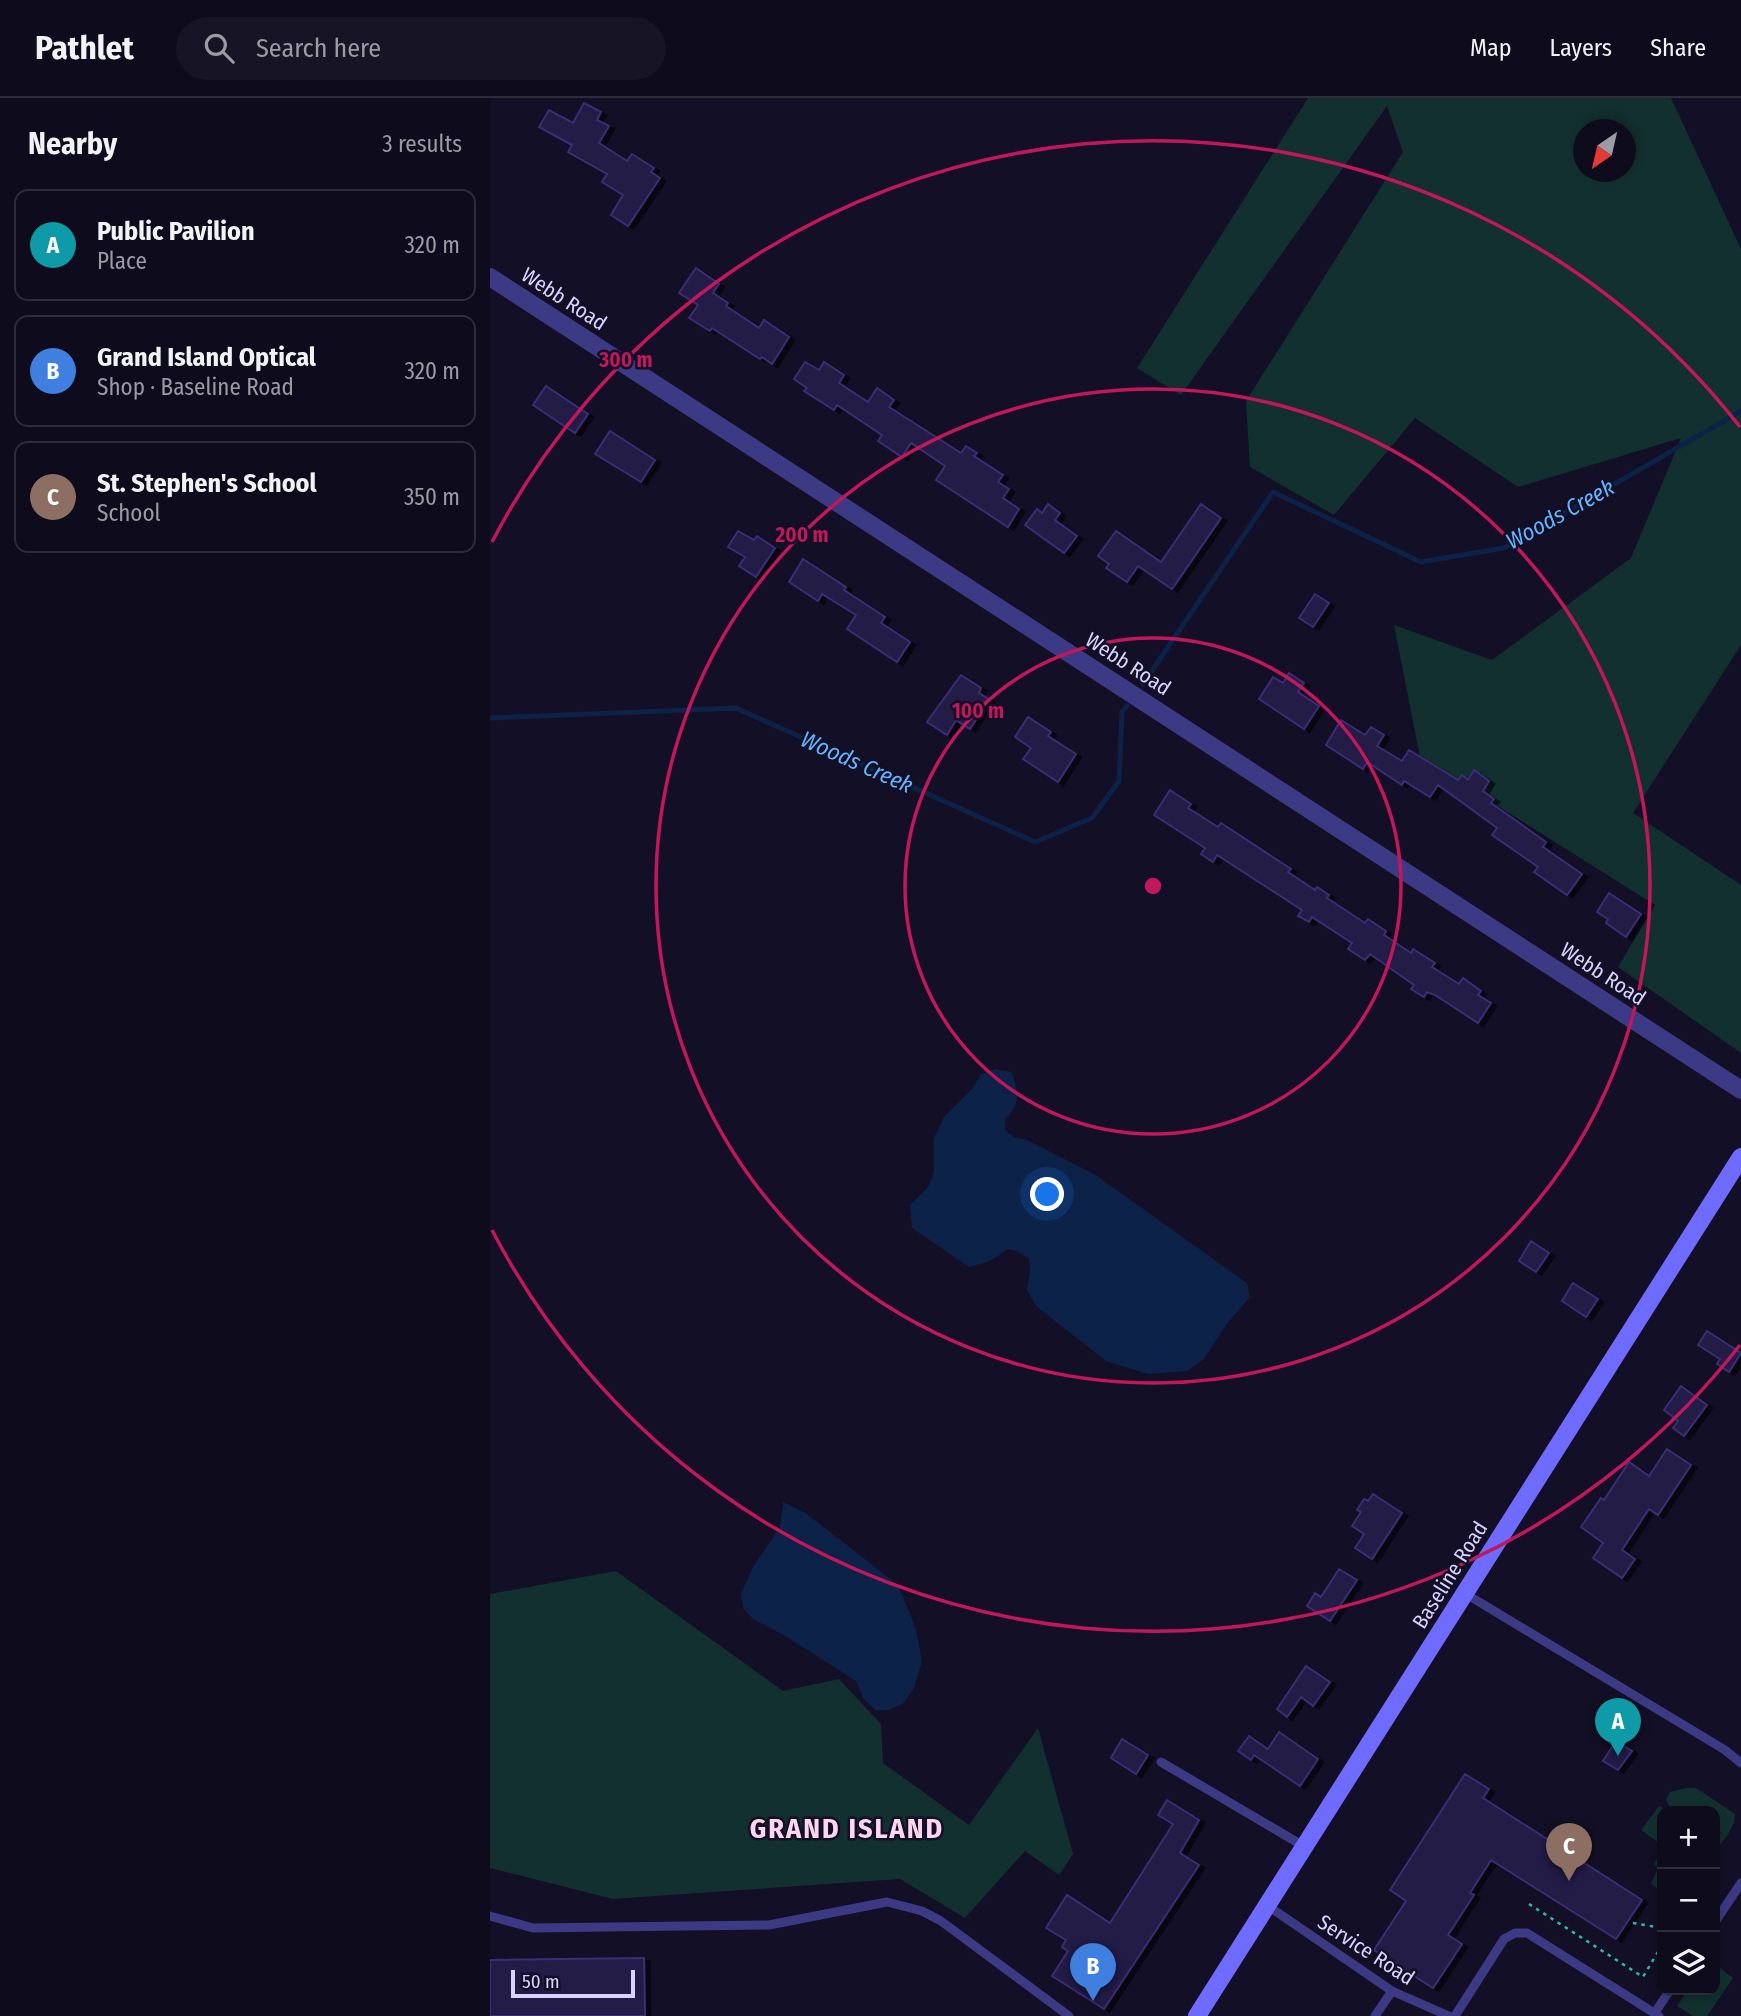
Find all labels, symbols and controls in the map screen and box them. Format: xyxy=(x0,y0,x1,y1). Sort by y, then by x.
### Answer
search box xyxy=(176,17,666,80)
text: Pathlet xyxy=(35,28,134,68)
icon: search xyxy=(200,29,238,67)
text: Search here xyxy=(256,33,381,64)
text: Map xyxy=(1470,34,1512,62)
text: Layers xyxy=(1550,34,1612,62)
text: Share xyxy=(1650,34,1706,62)
north arrow xyxy=(1573,119,1636,182)
text: Nearby xyxy=(28,126,117,162)
text: 3 results xyxy=(382,130,462,158)
text: Public Pavilion xyxy=(97,216,255,247)
text: A xyxy=(47,231,59,259)
text: 320 m xyxy=(405,231,460,259)
text: Place xyxy=(97,247,147,275)
street label: Webb Road xyxy=(516,262,612,336)
text: Grand Island Optical xyxy=(97,342,316,373)
text: 300 m xyxy=(598,347,653,373)
text: B xyxy=(47,357,59,385)
text: 320 m xyxy=(405,357,460,385)
text: Shop · Baseline Road xyxy=(97,373,294,401)
text: St. Stephen's School xyxy=(97,468,317,499)
water label: Woods Creek xyxy=(1501,473,1619,555)
text: C xyxy=(47,483,59,511)
text: 350 m xyxy=(404,483,460,511)
text: School xyxy=(97,499,161,527)
text: 200 m xyxy=(774,522,829,548)
street label: Webb Road xyxy=(1080,627,1176,701)
text: 100 m xyxy=(952,698,1004,724)
water label: Woods Creek xyxy=(797,725,917,799)
centre of rings xyxy=(1141,874,1165,898)
street label: Webb Road xyxy=(1555,937,1651,1011)
your location xyxy=(1030,1177,1064,1211)
street label: Baseline Road xyxy=(1407,1516,1493,1634)
pin: A xyxy=(1595,1698,1641,1756)
map controls xyxy=(1657,1806,1720,1995)
button: + xyxy=(1657,1806,1720,1869)
district label: GRAND ISLAND xyxy=(750,1812,944,1845)
pin: C xyxy=(1546,1823,1592,1881)
button: − xyxy=(1657,1869,1720,1932)
street label: Service Road xyxy=(1313,1909,1419,1991)
button: layers xyxy=(1657,1932,1720,1995)
pin: B xyxy=(1070,1943,1116,2001)
scale bar xyxy=(511,1967,635,1999)
text: 50 m xyxy=(522,1970,560,1993)

